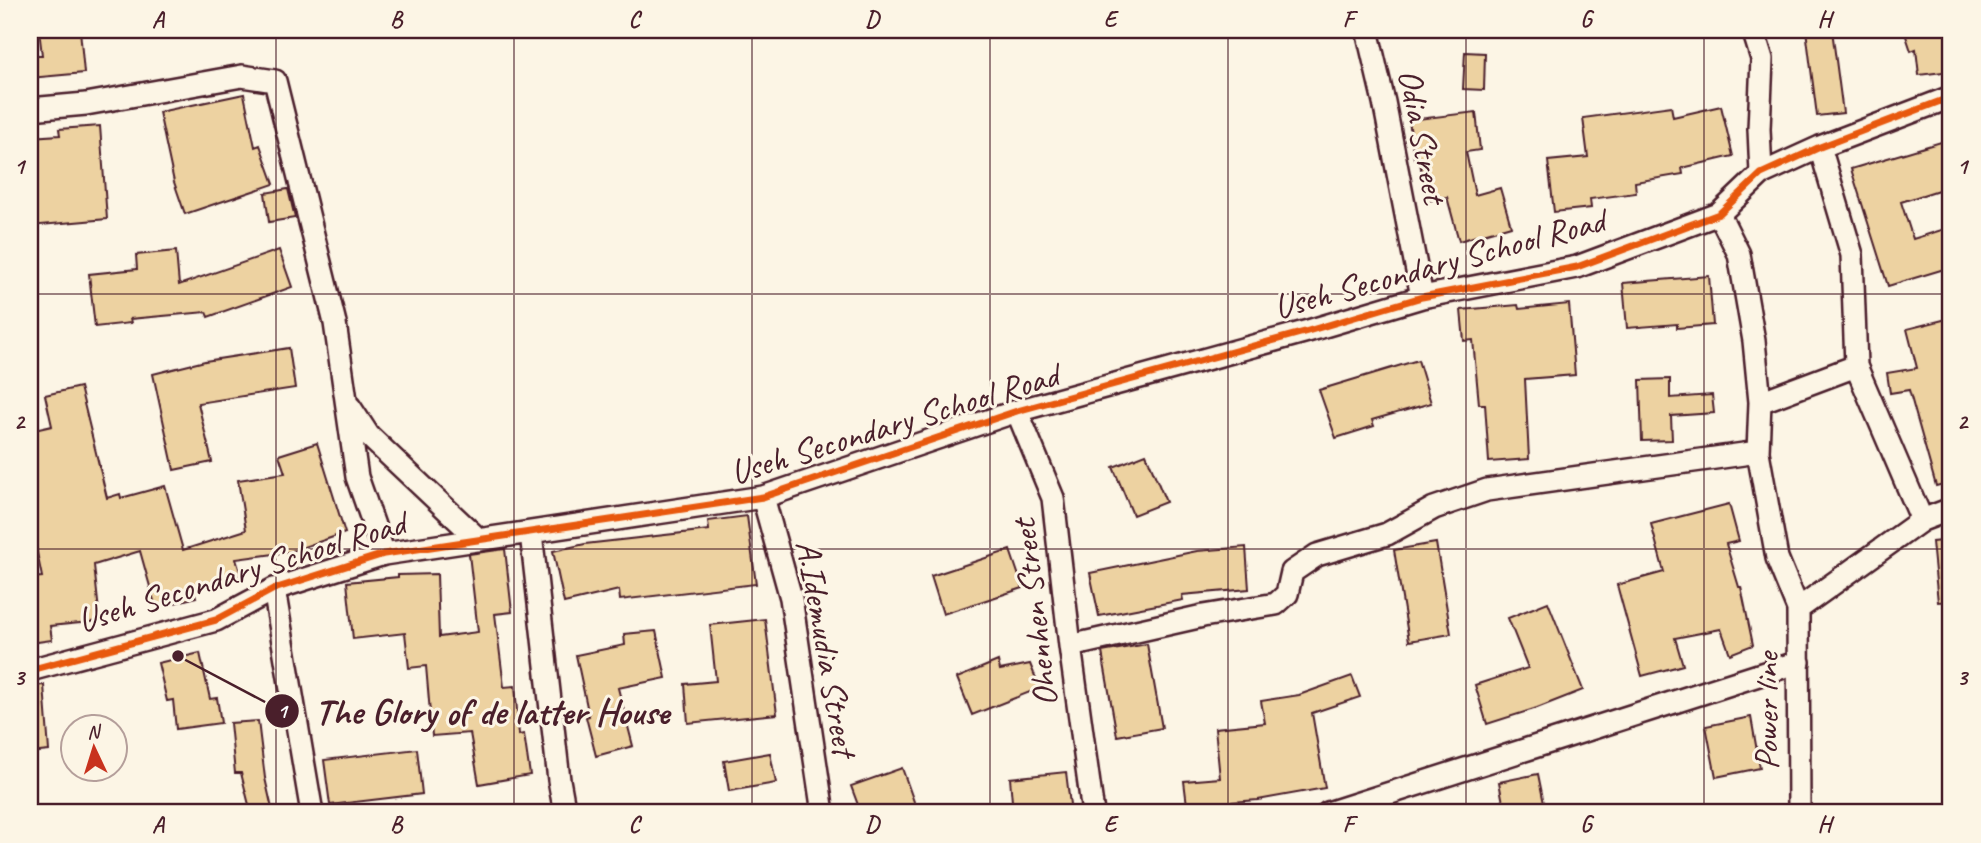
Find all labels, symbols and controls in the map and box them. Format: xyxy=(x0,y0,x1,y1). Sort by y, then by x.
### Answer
text: A xyxy=(152,5,166,34)
text: B xyxy=(390,5,404,34)
text: C xyxy=(629,5,643,34)
text: D xyxy=(865,5,881,34)
text: E xyxy=(1104,5,1120,34)
text: F xyxy=(1343,5,1359,34)
text: G xyxy=(1580,5,1595,34)
text: H xyxy=(1817,5,1835,34)
street label: Odia Street xyxy=(1387,65,1458,210)
text: 1 xyxy=(14,152,27,181)
text: 1 xyxy=(1957,152,1970,181)
street label: Useh Secondary School Road xyxy=(1269,196,1615,329)
street label: Useh Secondary School Road xyxy=(725,351,1069,495)
text: 2 xyxy=(14,407,27,436)
text: 2 xyxy=(1957,407,1970,436)
street label: Useh Secondary School Road xyxy=(72,499,416,643)
street label: Ohenhen Street xyxy=(1000,513,1068,709)
street label: A.Idemudia Street xyxy=(785,537,868,764)
street label: Power line xyxy=(1744,650,1789,770)
text: 3 xyxy=(14,663,27,692)
text: 3 xyxy=(1957,663,1970,692)
callout: The Glory of de latter House xyxy=(265,682,683,740)
text: The Glory of de latter House xyxy=(315,688,672,735)
text: 1 xyxy=(277,698,289,724)
north arrow xyxy=(60,714,130,784)
text: N xyxy=(86,719,103,744)
text: A xyxy=(152,810,166,839)
text: B xyxy=(390,810,404,839)
text: C xyxy=(629,810,643,839)
text: D xyxy=(865,810,881,839)
text: E xyxy=(1104,810,1120,839)
text: F xyxy=(1343,810,1359,839)
text: G xyxy=(1580,810,1595,839)
text: H xyxy=(1817,810,1835,839)

